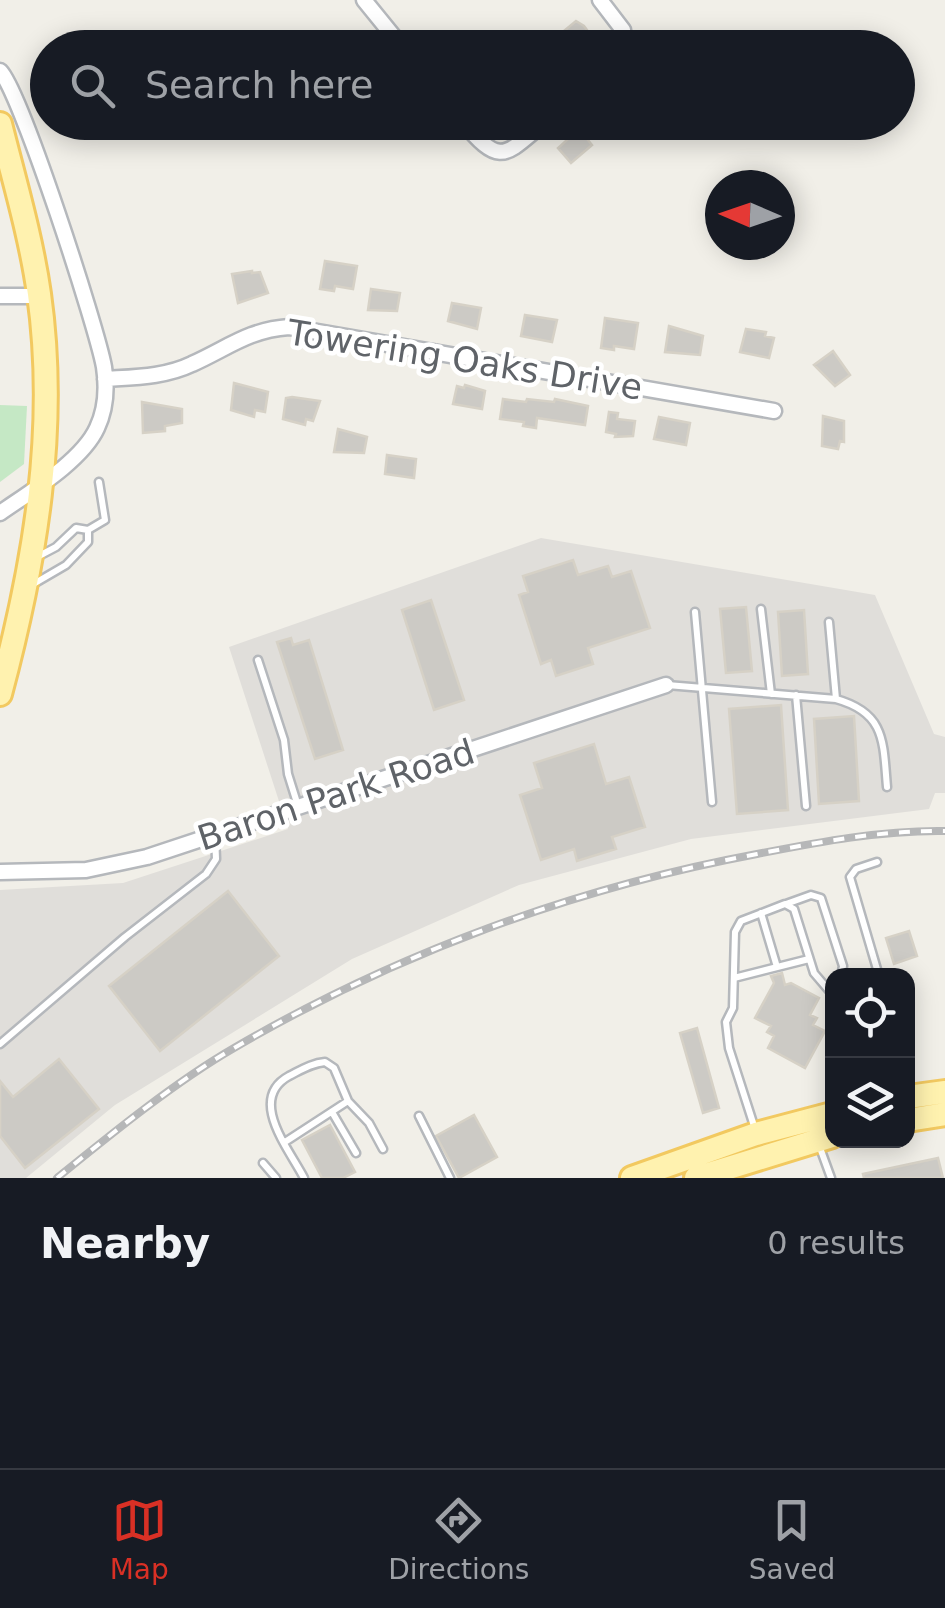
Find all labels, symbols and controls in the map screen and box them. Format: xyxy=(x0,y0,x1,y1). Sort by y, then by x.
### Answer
search box xyxy=(30,30,915,140)
icon: search xyxy=(65,58,120,113)
text: Search here xyxy=(145,63,373,107)
north arrow xyxy=(705,170,795,260)
street label: Towering Oaks Drive xyxy=(284,312,645,408)
street label: Baron Park Road xyxy=(193,731,479,859)
map controls xyxy=(825,968,915,1148)
button: locate xyxy=(825,968,915,1058)
button: layers xyxy=(825,1058,915,1148)
text: Nearby xyxy=(40,1219,210,1268)
text: 0 results xyxy=(767,1224,905,1262)
tab: Map xyxy=(110,1493,169,1586)
tab: Directions xyxy=(388,1493,529,1586)
tab: Saved xyxy=(749,1493,835,1586)

